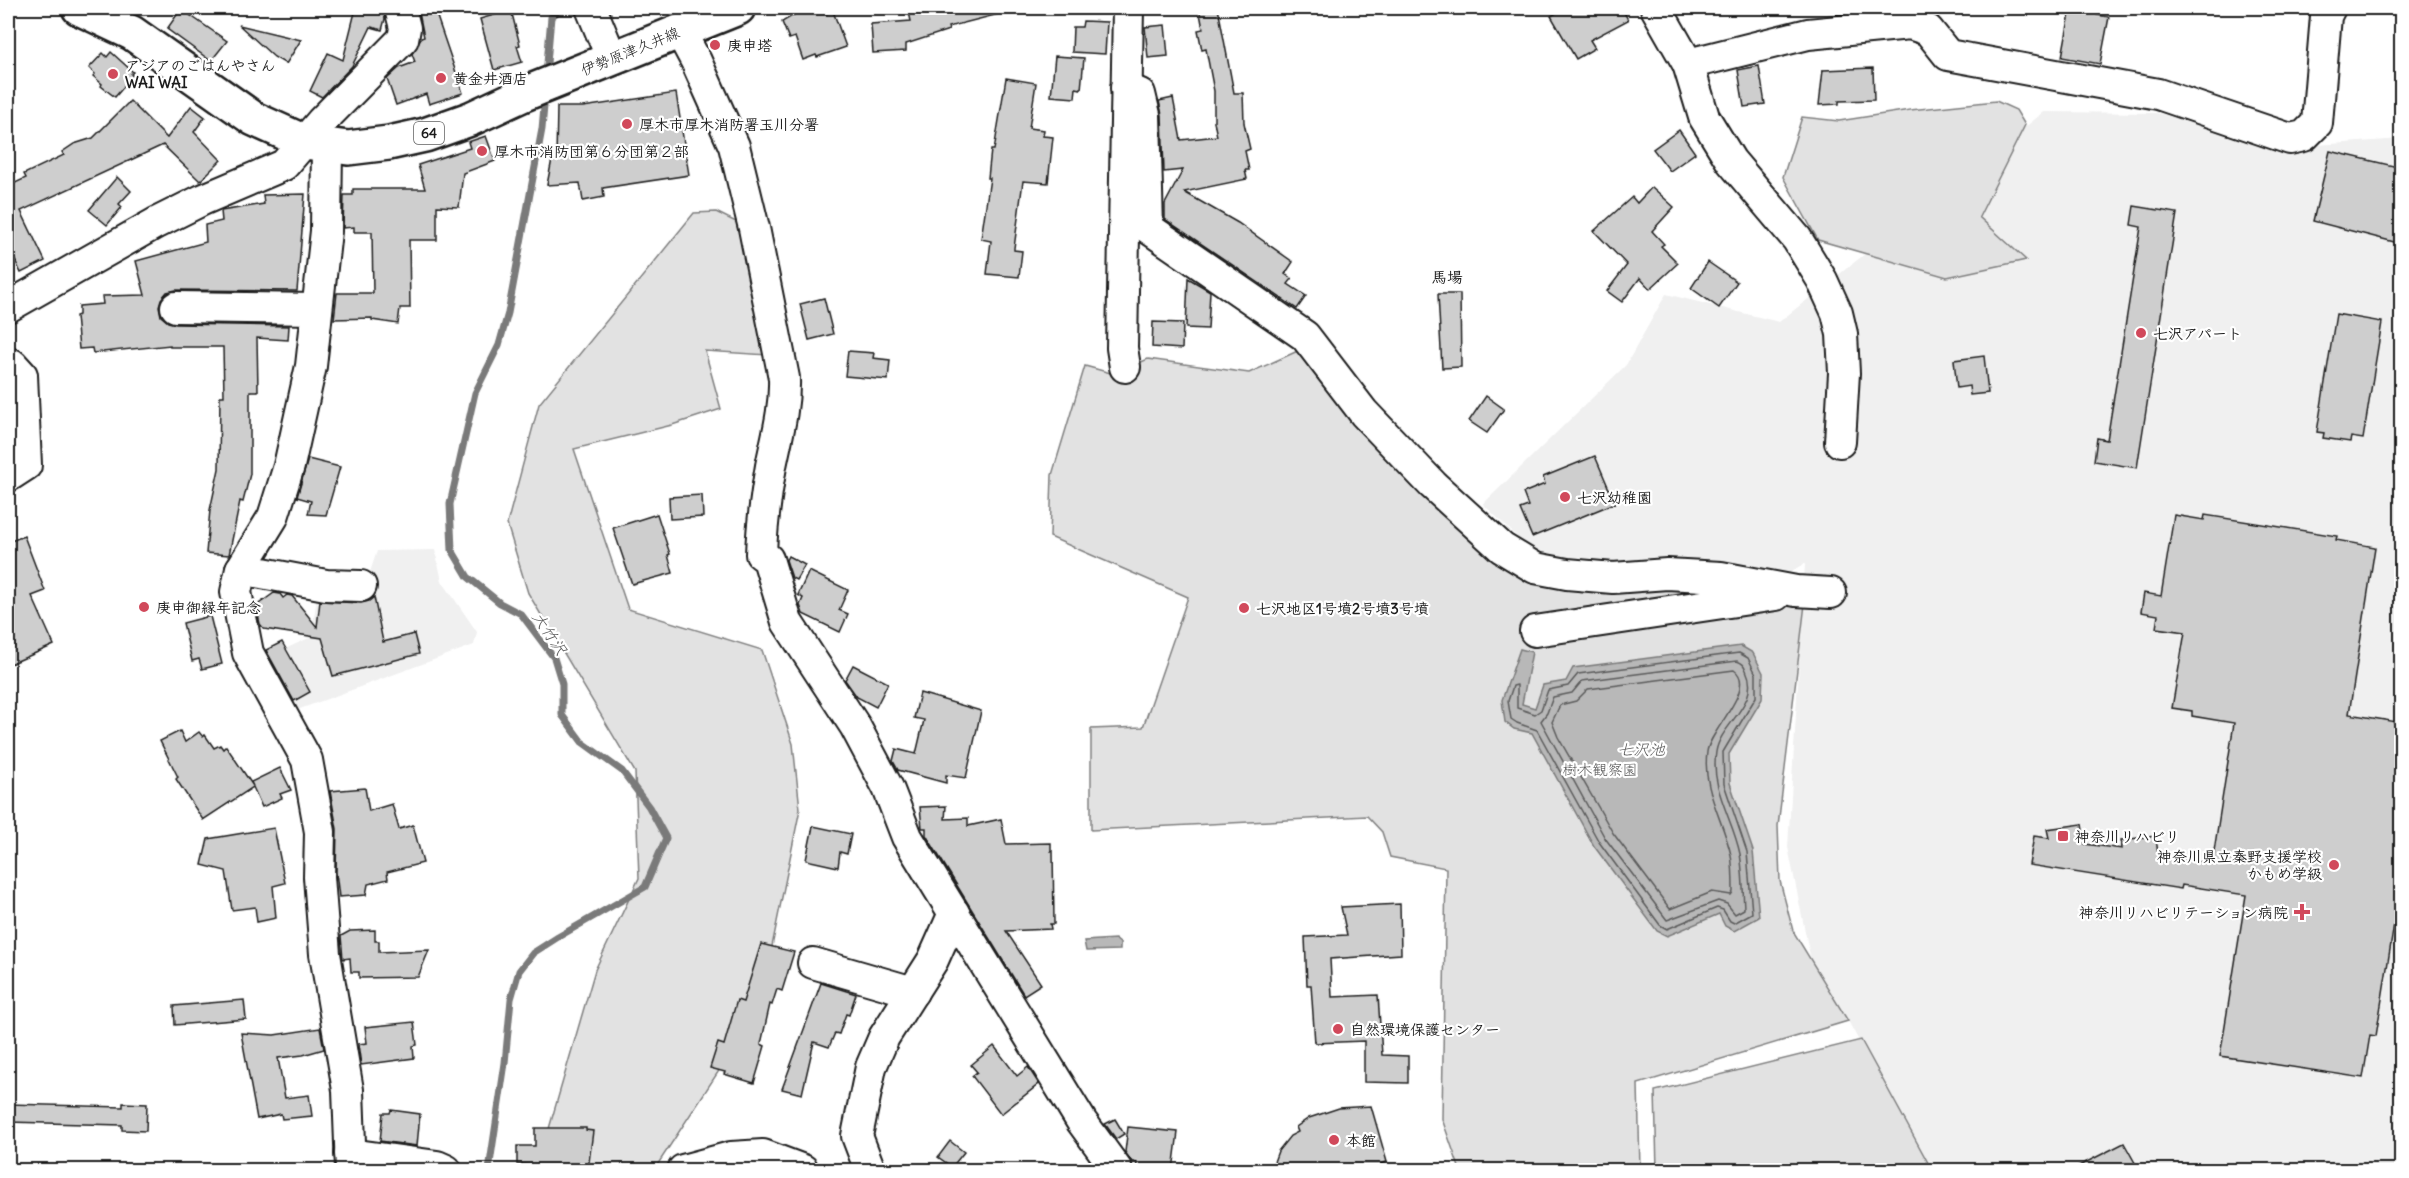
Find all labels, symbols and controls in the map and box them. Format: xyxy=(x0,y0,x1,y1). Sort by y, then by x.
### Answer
street label: 伊勢原津久井線 xyxy=(578,23,682,79)
place label: 庚申塔 xyxy=(727,36,772,55)
marker: 庚申塔 xyxy=(708,38,722,52)
place label: アジアのごはんやさん WAI WAI xyxy=(125,56,276,92)
marker: アジアのごはんやさん WAI WAI xyxy=(106,67,120,81)
place label: 黄金井酒店 xyxy=(453,69,528,88)
marker: 黄金井酒店 xyxy=(434,71,448,85)
place label: 厚木市厚木消防署玉川分署 xyxy=(639,115,819,134)
marker: 厚木市厚木消防署玉川分署 xyxy=(620,117,634,131)
road number: 64 xyxy=(414,122,444,144)
place label: 厚木市消防団第６分団第２部 xyxy=(494,142,689,161)
marker: 厚木市消防団第６分団第２部 xyxy=(475,144,489,158)
district label: 馬場 xyxy=(1431,267,1463,287)
place label: 七沢アパート xyxy=(2153,324,2242,343)
marker: 七沢アパート xyxy=(2134,326,2148,340)
place label: 七沢幼稚園 xyxy=(1577,488,1652,507)
marker: 七沢幼稚園 xyxy=(1558,490,1572,504)
place label: 庚申御縁年記念 xyxy=(156,598,261,617)
place label: 七沢地区1号墳2号墳3号墳 xyxy=(1256,599,1429,618)
marker: 庚申御縁年記念 xyxy=(137,600,151,614)
marker: 七沢地区1号墳2号墳3号墳 xyxy=(1237,601,1251,615)
water label: 大竹沢 xyxy=(528,608,572,659)
water label: 七沢池 xyxy=(1617,739,1666,759)
park label: 樹木観察園 xyxy=(1562,760,1638,779)
place label: 神奈川リハビリ xyxy=(2075,827,2180,846)
marker: 神奈川リハビリ xyxy=(2056,829,2070,843)
place label: 神奈川県立秦野支援学校 かもめ学級 xyxy=(2157,847,2322,883)
marker: 神奈川県立秦野支援学校 かもめ学級 xyxy=(2327,858,2341,872)
place label: 神奈川リハビリテーション病院 xyxy=(2079,903,2288,922)
marker: 神奈川リハビリテーション病院 xyxy=(2293,903,2311,921)
place label: 自然環境保護センター xyxy=(1350,1020,1500,1039)
marker: 自然環境保護センター xyxy=(1331,1022,1345,1036)
place label: 本館 xyxy=(1346,1131,1376,1150)
marker: 本館 xyxy=(1327,1133,1341,1147)

